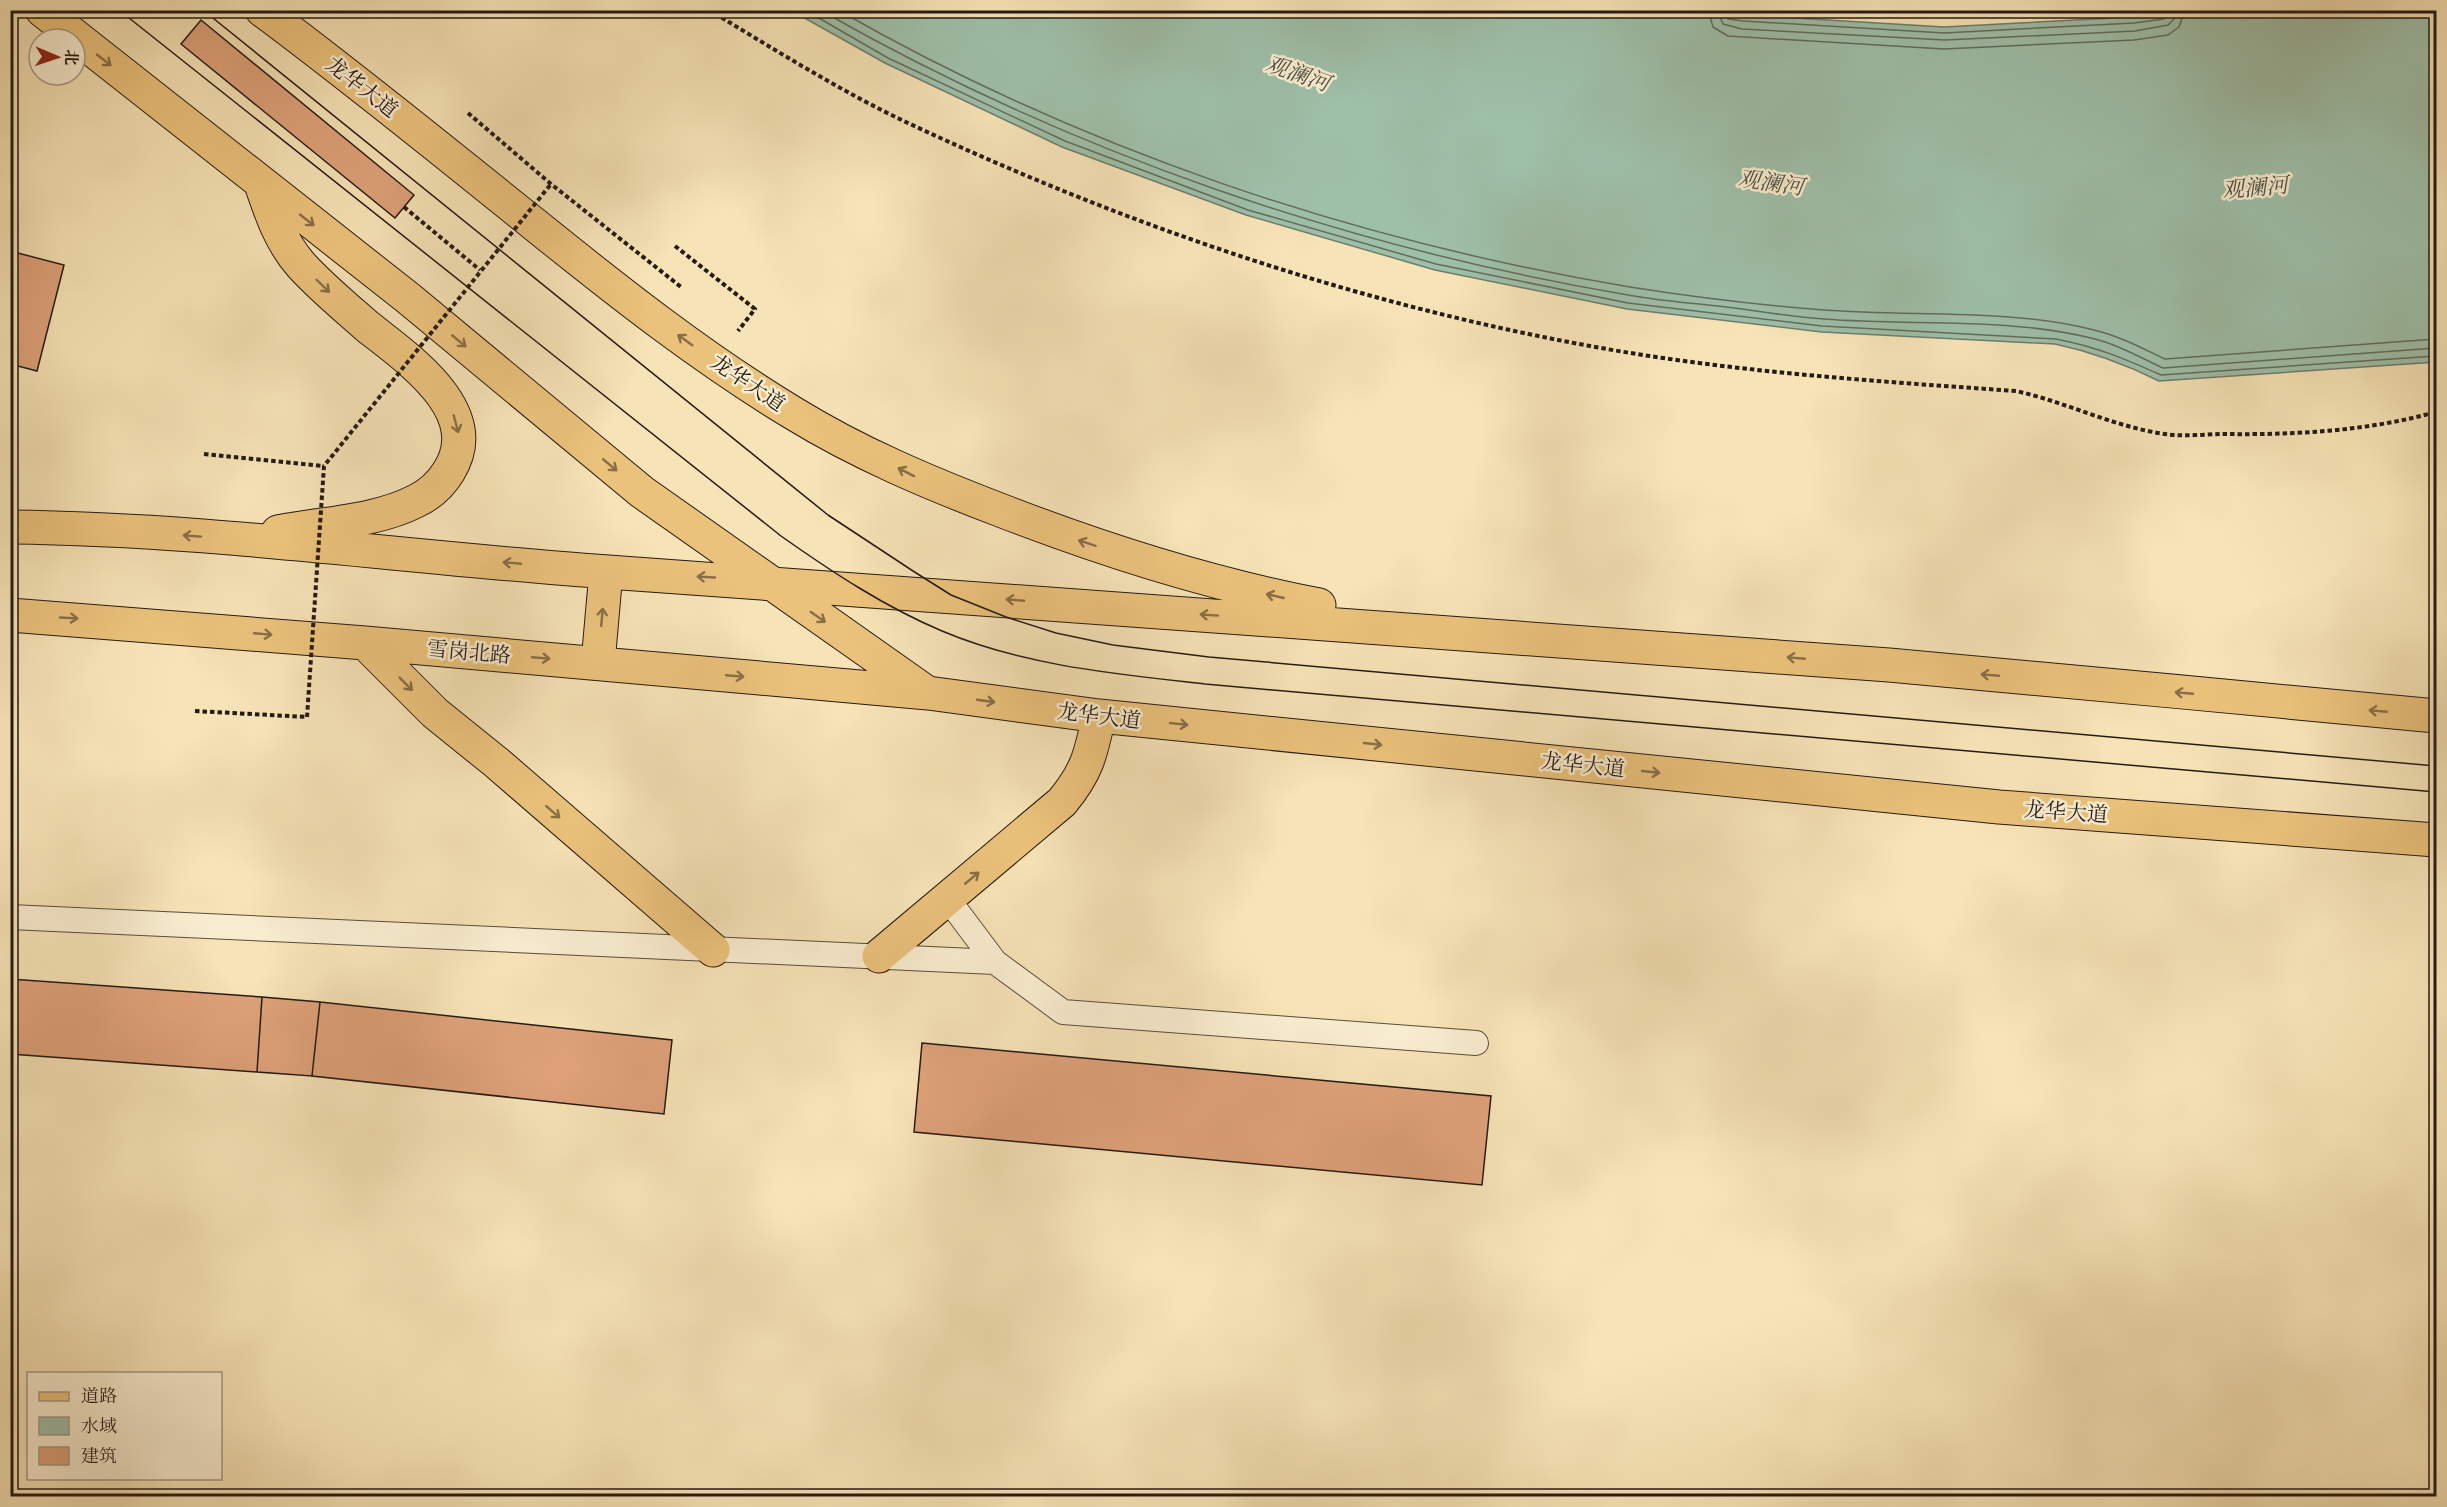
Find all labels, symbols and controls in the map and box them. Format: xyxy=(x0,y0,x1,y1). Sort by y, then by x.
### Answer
north arrow xyxy=(27,27,87,87)
text: 北 xyxy=(60,49,82,66)
water label: 观澜河 xyxy=(1262,49,1338,100)
street label: 龙华大道 xyxy=(320,50,404,124)
one-way arrow xyxy=(96,53,112,66)
water label: 观澜河 xyxy=(1736,164,1810,203)
water label: 观澜河 xyxy=(2221,170,2293,206)
one-way arrow xyxy=(299,213,315,226)
one-way arrow xyxy=(315,278,330,293)
one-way arrow xyxy=(677,333,693,346)
one-way arrow xyxy=(451,334,466,348)
street label: 龙华大道 xyxy=(705,348,791,418)
one-way arrow xyxy=(450,414,462,433)
one-way arrow xyxy=(602,459,618,472)
one-way arrow xyxy=(897,465,915,477)
one-way arrow xyxy=(182,531,202,542)
one-way arrow xyxy=(1078,536,1097,547)
one-way arrow xyxy=(502,557,522,568)
one-way arrow xyxy=(697,572,717,583)
one-way arrow xyxy=(1266,590,1285,601)
one-way arrow xyxy=(1005,594,1025,605)
one-way arrow xyxy=(597,608,608,628)
one-way arrow xyxy=(1200,609,1220,620)
one-way arrow xyxy=(809,611,826,623)
one-way arrow xyxy=(58,613,78,624)
one-way arrow xyxy=(253,629,273,640)
street label: 雪岗北路 xyxy=(426,634,512,670)
one-way arrow xyxy=(1786,652,1806,663)
one-way arrow xyxy=(531,653,551,664)
one-way arrow xyxy=(1980,669,2000,680)
one-way arrow xyxy=(725,671,745,682)
one-way arrow xyxy=(399,677,414,692)
one-way arrow xyxy=(2175,687,2195,698)
one-way arrow xyxy=(975,696,995,707)
street label: 龙华大道 xyxy=(1056,697,1142,735)
one-way arrow xyxy=(2369,705,2389,716)
one-way arrow xyxy=(1169,719,1189,730)
one-way arrow xyxy=(1363,739,1383,750)
street label: 龙华大道 xyxy=(1540,747,1626,783)
one-way arrow xyxy=(1641,767,1660,778)
street label: 龙华大道 xyxy=(2023,795,2109,829)
one-way arrow xyxy=(545,805,560,819)
one-way arrow xyxy=(964,871,980,884)
legend xyxy=(27,1372,222,1480)
text: 道路 xyxy=(81,1384,117,1408)
text: 水域 xyxy=(81,1414,117,1438)
text: 建筑 xyxy=(81,1444,117,1468)

